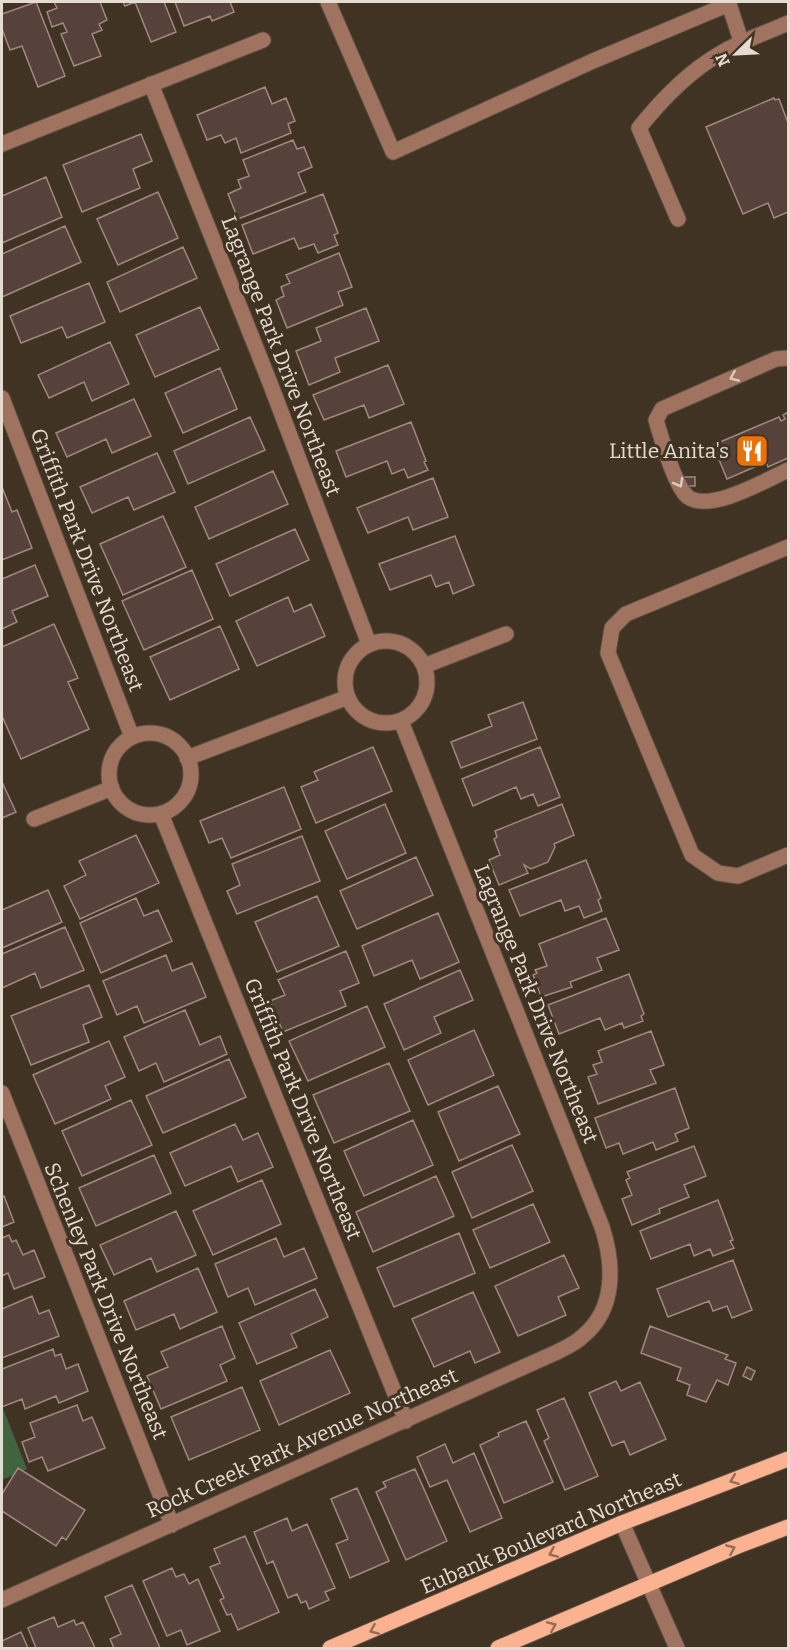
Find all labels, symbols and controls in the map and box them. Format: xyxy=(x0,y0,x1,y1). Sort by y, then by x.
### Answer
north arrow xyxy=(706,24,766,84)
text: N xyxy=(712,50,734,69)
street label: Lagrange Park Drive Northeast xyxy=(215,212,347,500)
one-way arrow xyxy=(729,370,740,382)
street label: Griffith Park Drive Northeast xyxy=(25,425,149,696)
restaurant icon: Little Anita's xyxy=(734,433,770,469)
place label: Little Anita's xyxy=(609,438,729,464)
one-way arrow xyxy=(672,476,683,487)
street label: Lagrange Park Drive Northeast xyxy=(468,861,604,1147)
street label: Griffith Park Drive Northeast xyxy=(239,974,368,1244)
street label: Schenley Park Drive Northeast xyxy=(38,1159,174,1443)
street label: Rock Creek Park Avenue Northeast xyxy=(142,1362,462,1524)
street label: Eubank Boulevard Northeast xyxy=(417,1466,686,1600)
one-way arrow xyxy=(729,1473,740,1485)
one-way arrow xyxy=(725,1544,736,1556)
one-way arrow xyxy=(549,1546,560,1558)
one-way arrow xyxy=(545,1621,556,1633)
one-way arrow xyxy=(369,1622,380,1634)

